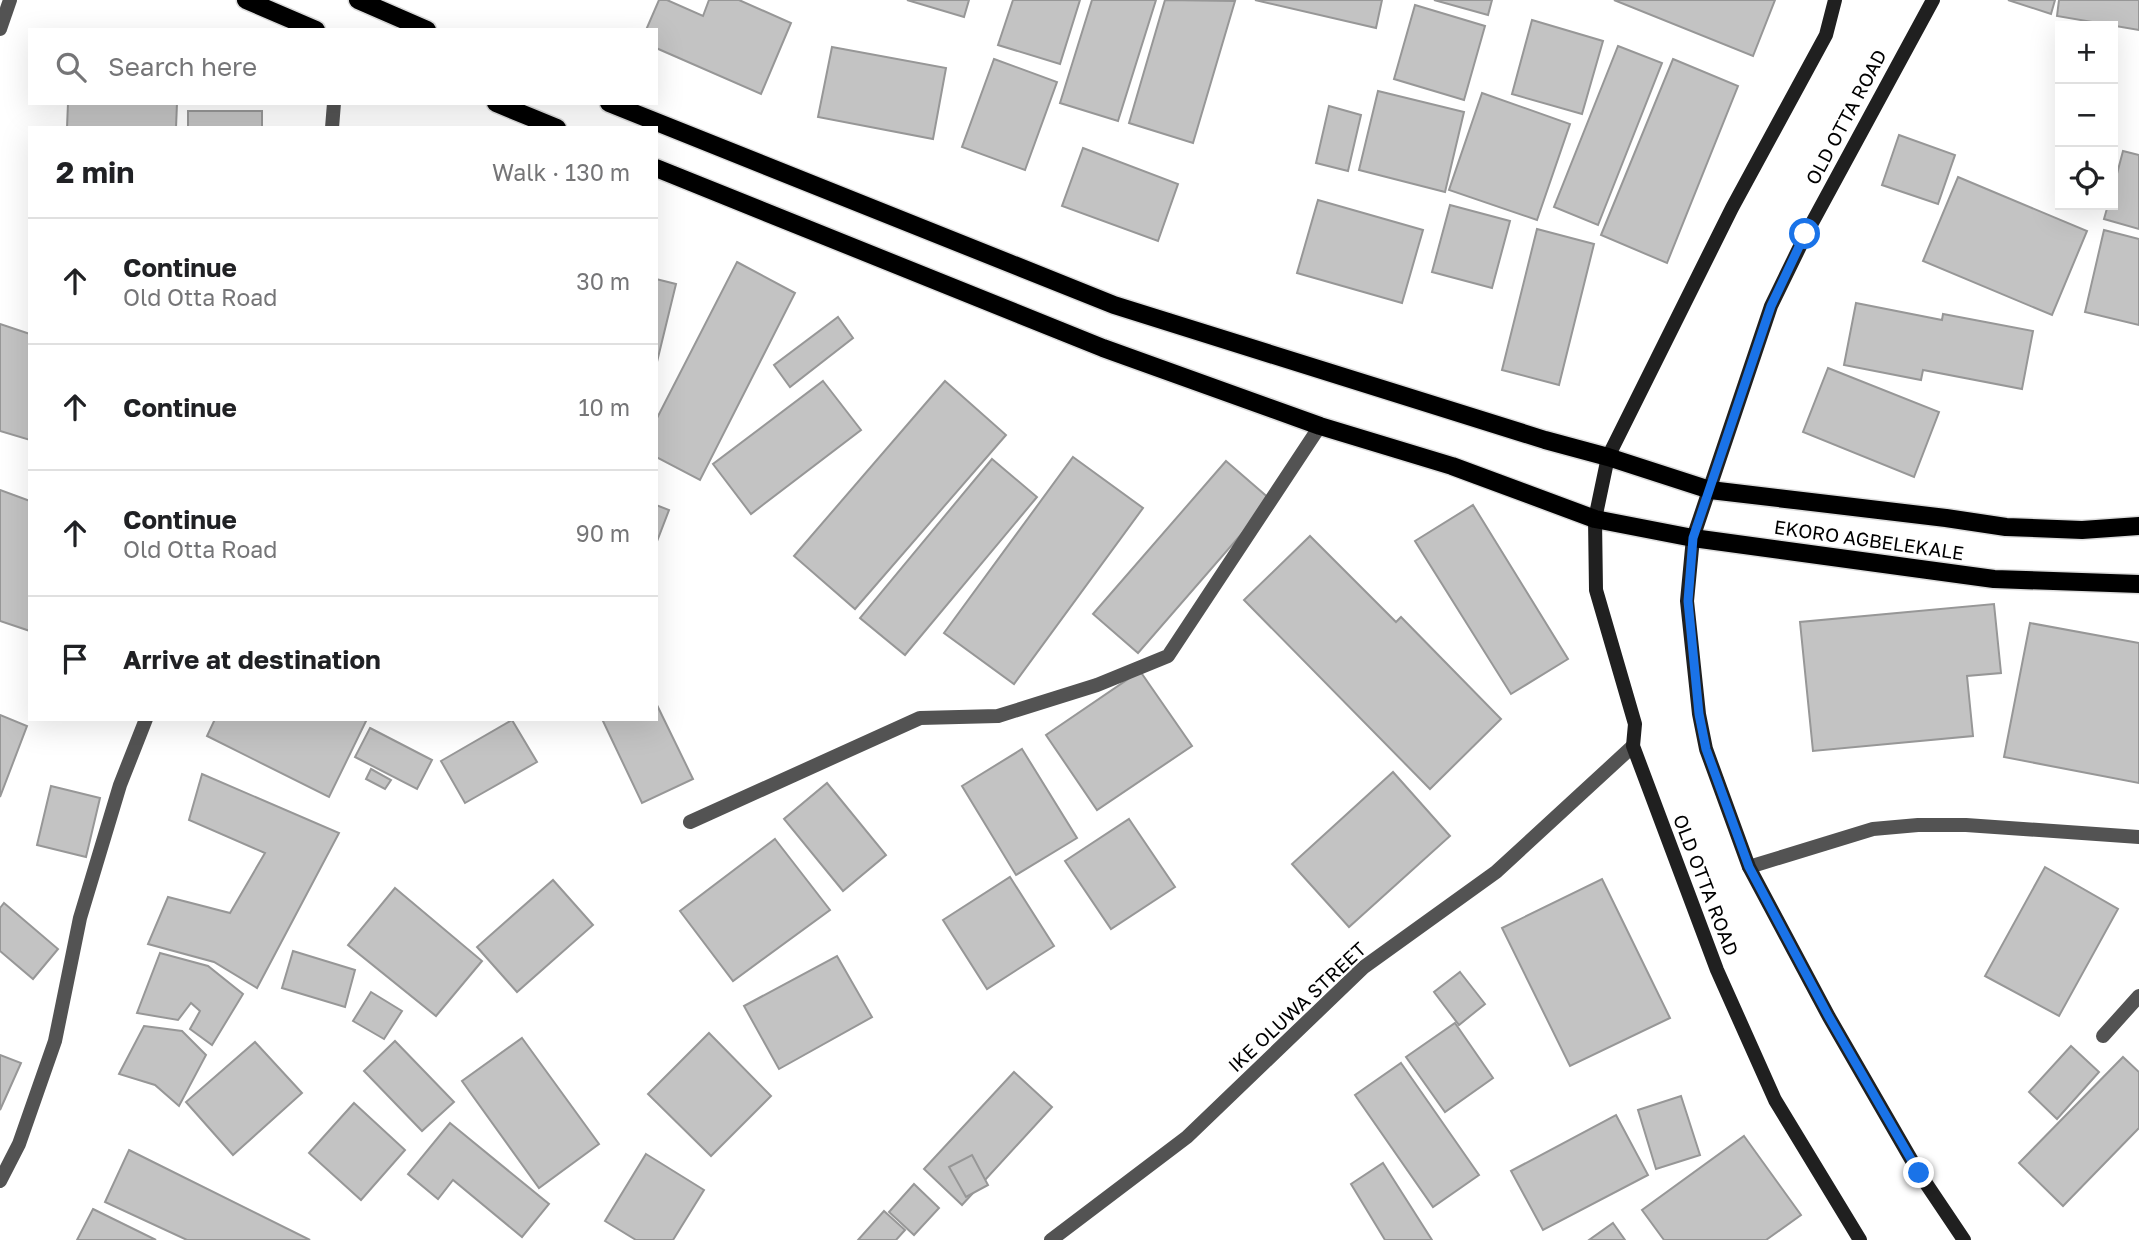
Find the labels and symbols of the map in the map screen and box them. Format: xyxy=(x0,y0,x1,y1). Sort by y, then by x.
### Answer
street label: OLD OTTA ROAD xyxy=(1800,45,1891,188)
route start xyxy=(1789,218,1820,249)
street label: EKORO AGBELEKALE xyxy=(1773,515,1965,564)
street label: OLD OTTA ROAD xyxy=(1669,811,1744,959)
street label: IKE OLUWA STREET xyxy=(1223,937,1370,1076)
route end xyxy=(1903,1157,1934,1188)

